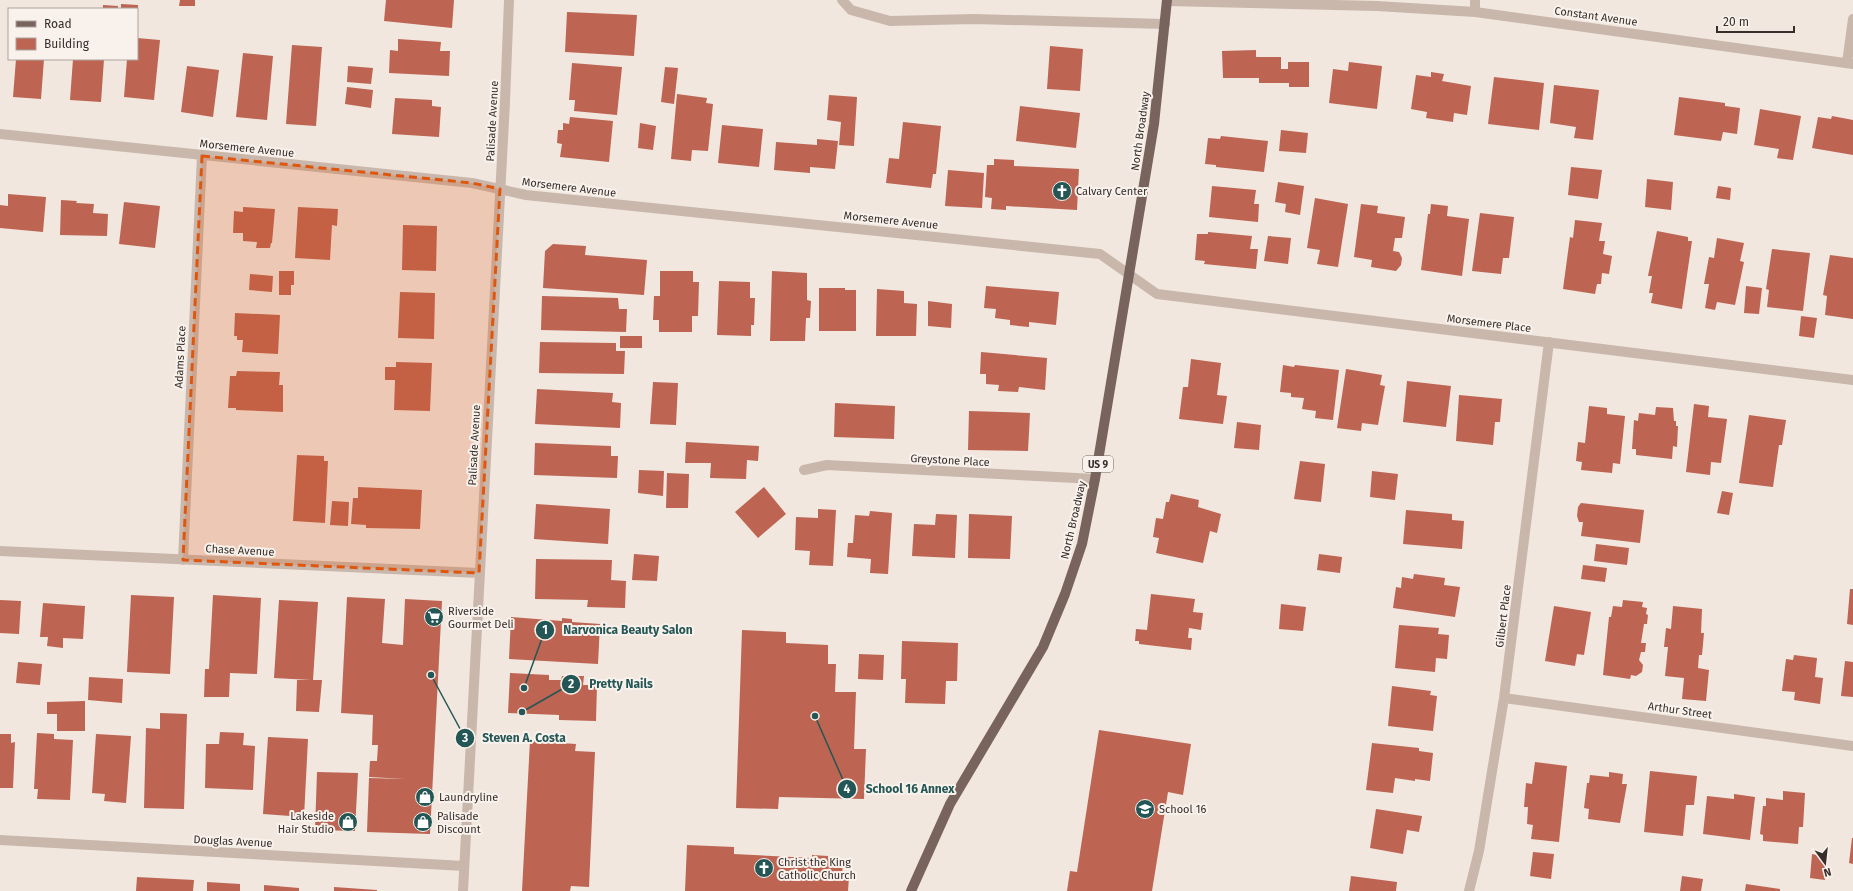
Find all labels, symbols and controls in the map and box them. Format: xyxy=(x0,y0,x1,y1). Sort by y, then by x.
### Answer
street label: Constant Avenue xyxy=(1554,4,1638,29)
legend xyxy=(8,8,138,60)
scale bar xyxy=(1717,8,1794,34)
text: 20 m xyxy=(1723,15,1749,29)
text: Road xyxy=(44,17,72,31)
text: Building xyxy=(44,37,90,51)
street label: Palisade Avenue xyxy=(484,80,501,162)
street label: North Broadway xyxy=(1128,90,1153,172)
street label: Morsemere Avenue xyxy=(199,137,295,160)
street label: Morsemere Avenue xyxy=(521,175,617,200)
church icon: Calvary Center xyxy=(1051,180,1073,202)
place label: Calvary Center xyxy=(1076,185,1148,198)
street label: Morsemere Avenue xyxy=(843,209,939,232)
street label: Morsemere Place xyxy=(1446,312,1532,335)
street label: Adams Place xyxy=(172,325,189,389)
street label: Palisade Avenue xyxy=(466,404,483,486)
street label: Greystone Place xyxy=(910,452,990,469)
road number: US 9 xyxy=(1083,456,1113,472)
street label: North Broadway xyxy=(1058,479,1089,561)
street label: Chase Avenue xyxy=(205,542,275,559)
street label: Gilbert Place xyxy=(1493,584,1514,648)
place label: Riverside Gourmet Deli xyxy=(448,605,514,631)
supermarket icon: Riverside Gourmet Deli xyxy=(423,606,445,628)
callout: Narvonica Beauty Salon xyxy=(535,618,701,642)
text: 1 xyxy=(542,623,548,637)
text: Narvonica Beauty Salon xyxy=(563,623,693,637)
callout: Pretty Nails xyxy=(561,672,661,696)
text: 2 xyxy=(568,677,574,691)
text: Pretty Nails xyxy=(589,677,653,691)
street label: Arthur Street xyxy=(1647,700,1713,721)
callout: Steven A. Costa xyxy=(455,726,574,750)
text: 3 xyxy=(461,731,468,745)
text: Steven A. Costa xyxy=(482,731,566,745)
callout: School 16 Annex xyxy=(837,777,962,801)
text: 4 xyxy=(844,782,851,796)
text: School 16 Annex xyxy=(866,782,955,796)
shop icon: Laundryline xyxy=(414,786,436,808)
place label: Laundryline xyxy=(439,791,498,804)
school or university icon: School 16 xyxy=(1134,798,1156,820)
place label: School 16 xyxy=(1159,803,1206,816)
place label: Lakeside Hair Studio xyxy=(278,810,334,836)
place label: Palisade Discount xyxy=(437,810,481,836)
shop icon: Lakeside Hair Studio xyxy=(337,811,359,833)
shop icon: Palisade Discount xyxy=(412,811,434,833)
street label: Douglas Avenue xyxy=(193,833,273,850)
north arrow xyxy=(1805,843,1845,883)
place label: Christ the King Catholic Church xyxy=(778,856,856,882)
church icon: Christ the King Catholic Church xyxy=(753,857,775,879)
text: N xyxy=(1822,865,1833,879)

